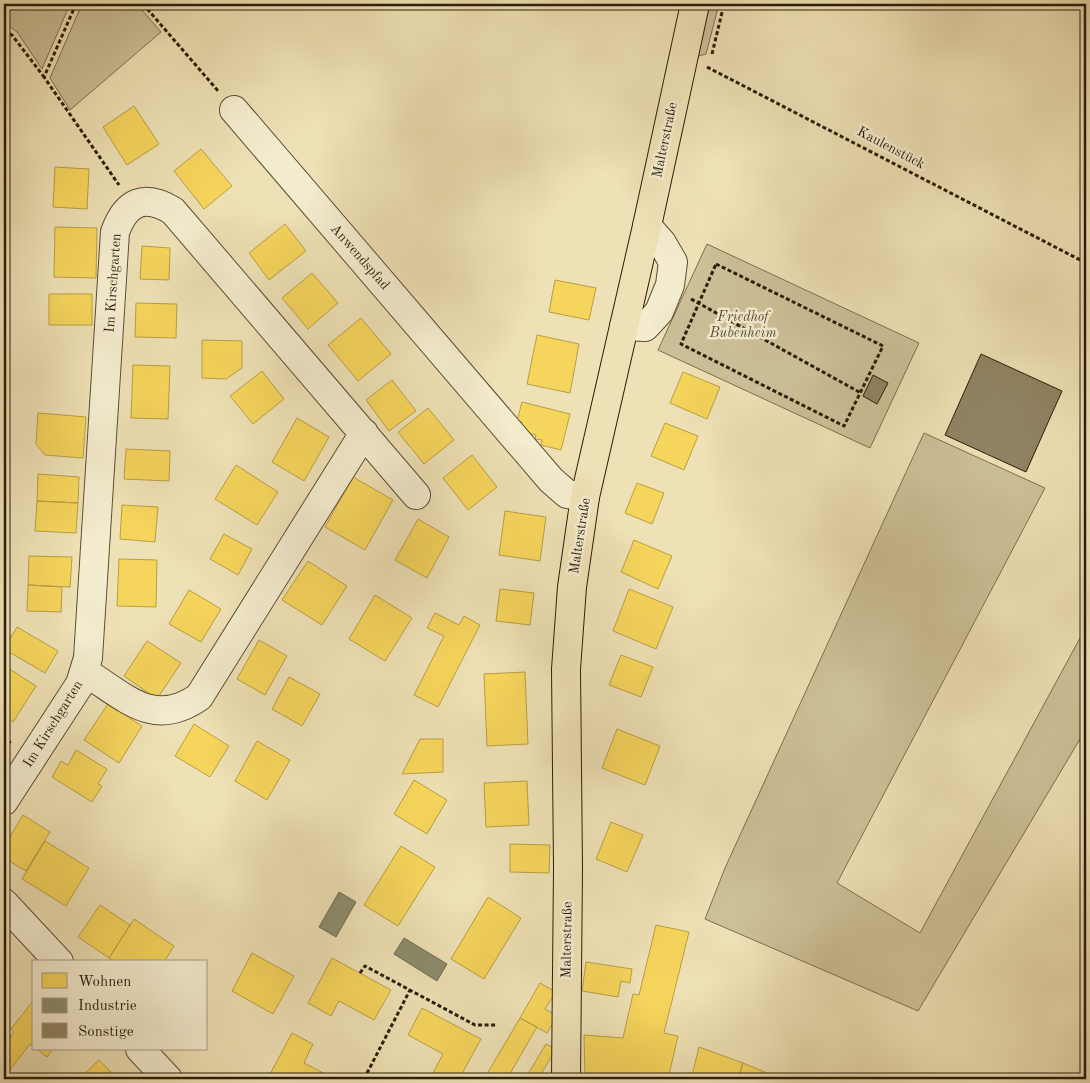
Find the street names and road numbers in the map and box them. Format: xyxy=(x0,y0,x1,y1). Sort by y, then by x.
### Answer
street label: Malterstraße xyxy=(650,101,680,179)
street label: Kaulenstück xyxy=(855,124,927,172)
street label: Anwendspfad xyxy=(328,221,392,293)
street label: Im Kirschgarten xyxy=(103,232,123,333)
street label: Malterstraße xyxy=(567,497,593,575)
street label: Im Kirschgarten xyxy=(21,678,86,770)
street label: Malterstraße xyxy=(559,901,575,979)

